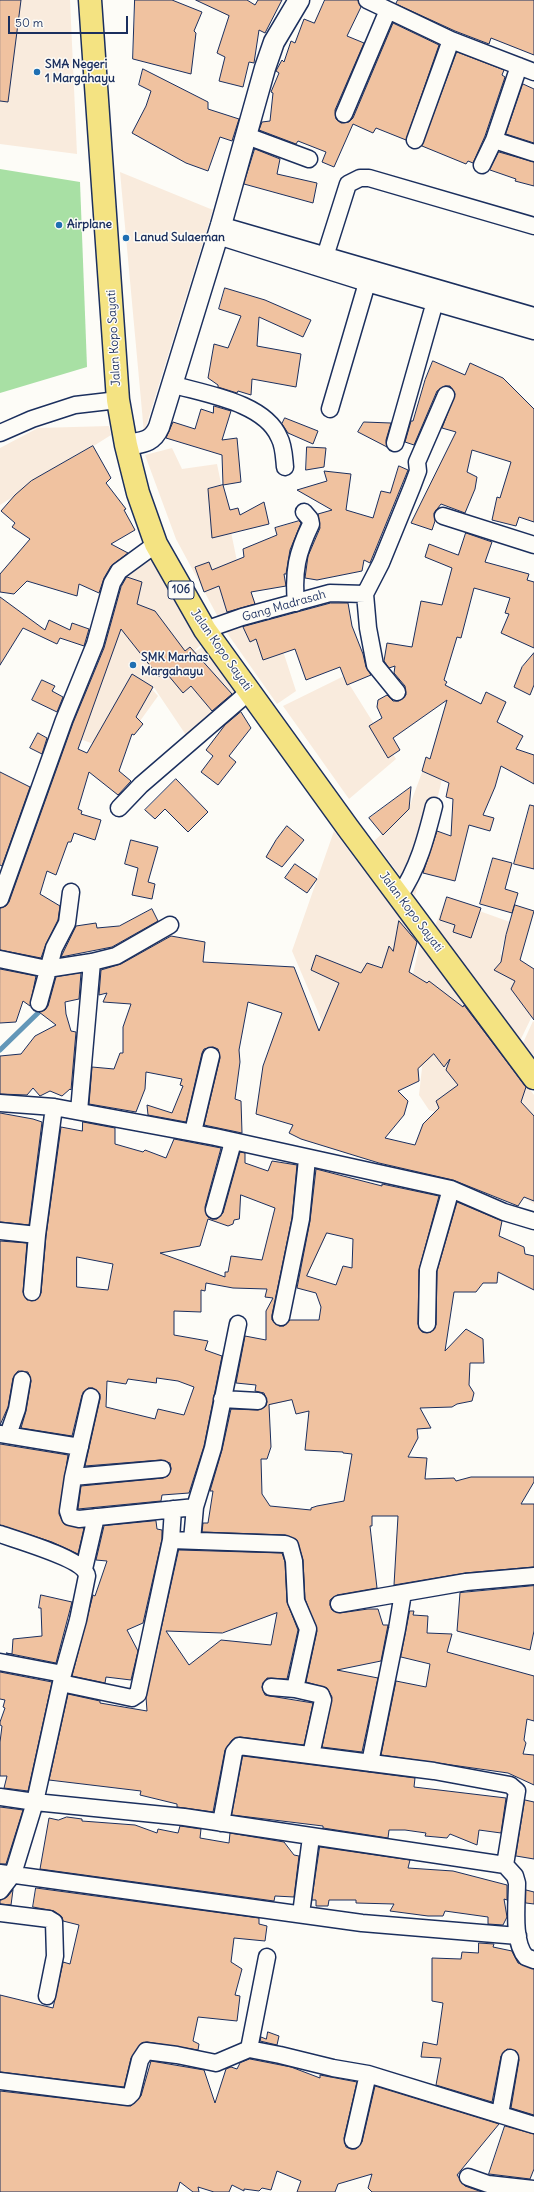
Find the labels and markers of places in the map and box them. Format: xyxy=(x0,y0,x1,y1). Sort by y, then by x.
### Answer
place label: SMA Negeri 1 Margahayu xyxy=(45,58,115,86)
marker: SMA Negeri 1 Margahayu xyxy=(32,67,42,77)
place label: Airplane xyxy=(67,218,112,232)
marker: Airplane xyxy=(54,220,64,230)
place label: Lanud Sulaeman xyxy=(134,231,225,245)
marker: Lanud Sulaeman xyxy=(121,233,131,243)
place label: SMK Marhas Margahayu xyxy=(141,651,208,679)
marker: SMK Marhas Margahayu xyxy=(128,660,138,670)

